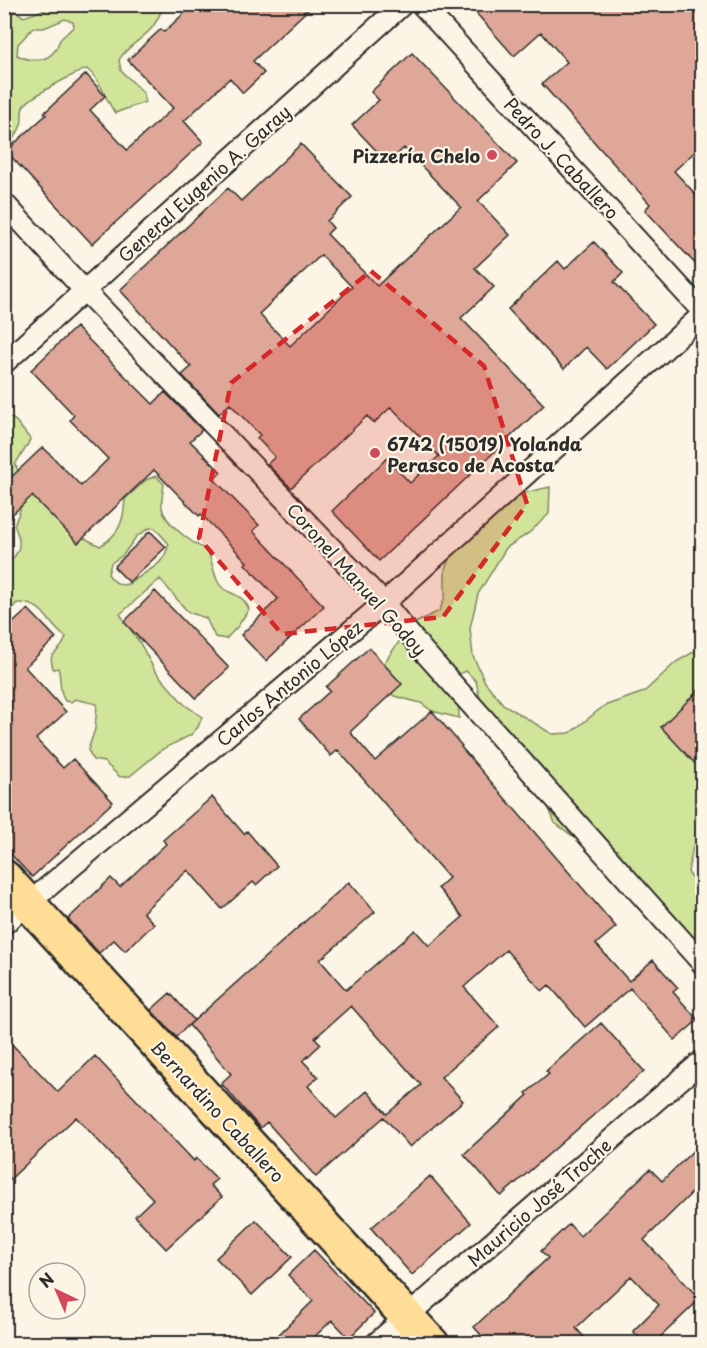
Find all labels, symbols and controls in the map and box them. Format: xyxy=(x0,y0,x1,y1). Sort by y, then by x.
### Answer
street label: Pedro J. Caballero xyxy=(498,91,626,225)
street label: General Eugenio A. Garay xyxy=(112,98,296,268)
place label: Pizzería Chelo xyxy=(352,142,480,169)
marker: Pizzería Chelo xyxy=(485,148,499,162)
place label: 6742 (15019) Yolanda Perasco de Acosta xyxy=(387,430,583,478)
marker: 6742 (15019) Yolanda Perasco de Acosta xyxy=(368,446,382,460)
street label: Coronel Manuel Godoy xyxy=(281,496,433,662)
street label: Carlos Antonio López xyxy=(210,613,368,752)
street label: Bernardino Caballero xyxy=(145,1034,291,1188)
street label: Mauricio José Troche xyxy=(461,1132,617,1272)
north arrow xyxy=(27,1261,87,1321)
text: N xyxy=(33,1266,59,1293)

